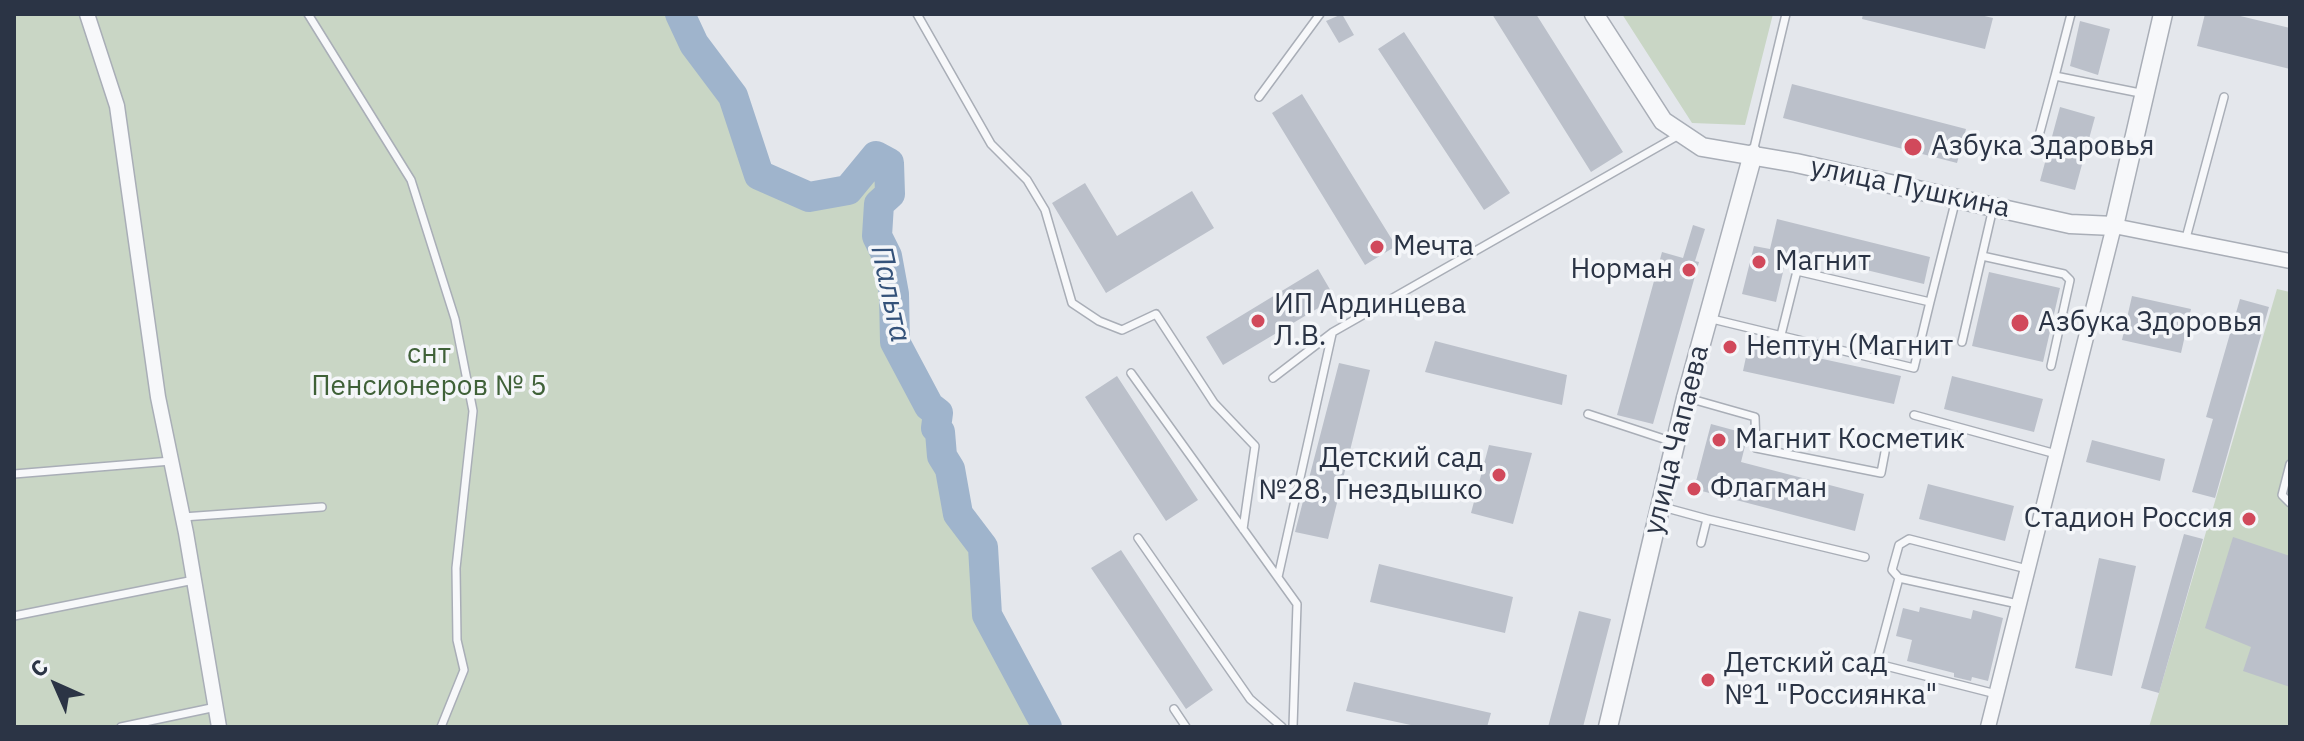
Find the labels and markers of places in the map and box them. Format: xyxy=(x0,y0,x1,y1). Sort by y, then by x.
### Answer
place label: Азбука Здаровья xyxy=(1931,130,2155,164)
marker: Азбука Здаровья xyxy=(1902,136,1924,158)
place label: Мечта xyxy=(1393,230,1474,264)
marker: Мечта xyxy=(1368,238,1386,256)
place label: Магнит xyxy=(1775,245,1871,279)
place label: Норман xyxy=(1570,253,1673,287)
marker: Магнит xyxy=(1750,253,1768,271)
marker: Норман xyxy=(1680,261,1698,279)
place label: ИП Ардинцева Л.В. xyxy=(1274,288,1466,354)
place label: Азбука Здоровья xyxy=(2038,306,2262,340)
marker: ИП Ардинцева Л.В. xyxy=(1249,312,1267,330)
marker: Азбука Здоровья xyxy=(2009,312,2031,334)
place label: Нептун (Магнит xyxy=(1746,330,1953,364)
marker: Нептун (Магнит xyxy=(1721,338,1739,356)
place label: Магнит Косметик xyxy=(1735,423,1965,457)
marker: Магнит Косметик xyxy=(1710,431,1728,449)
place label: Детский сад №28, Гнездышко xyxy=(1258,442,1483,508)
marker: Детский сад №28, Гнездышко xyxy=(1490,466,1508,484)
place label: Флагман xyxy=(1710,472,1827,506)
marker: Флагман xyxy=(1685,480,1703,498)
place label: Стадион Россия xyxy=(2024,502,2233,536)
marker: Стадион Россия xyxy=(2240,510,2258,528)
place label: Детский сад №1 "Россиянка" xyxy=(1724,647,1937,713)
marker: Детский сад №1 "Россиянка" xyxy=(1699,671,1717,689)

